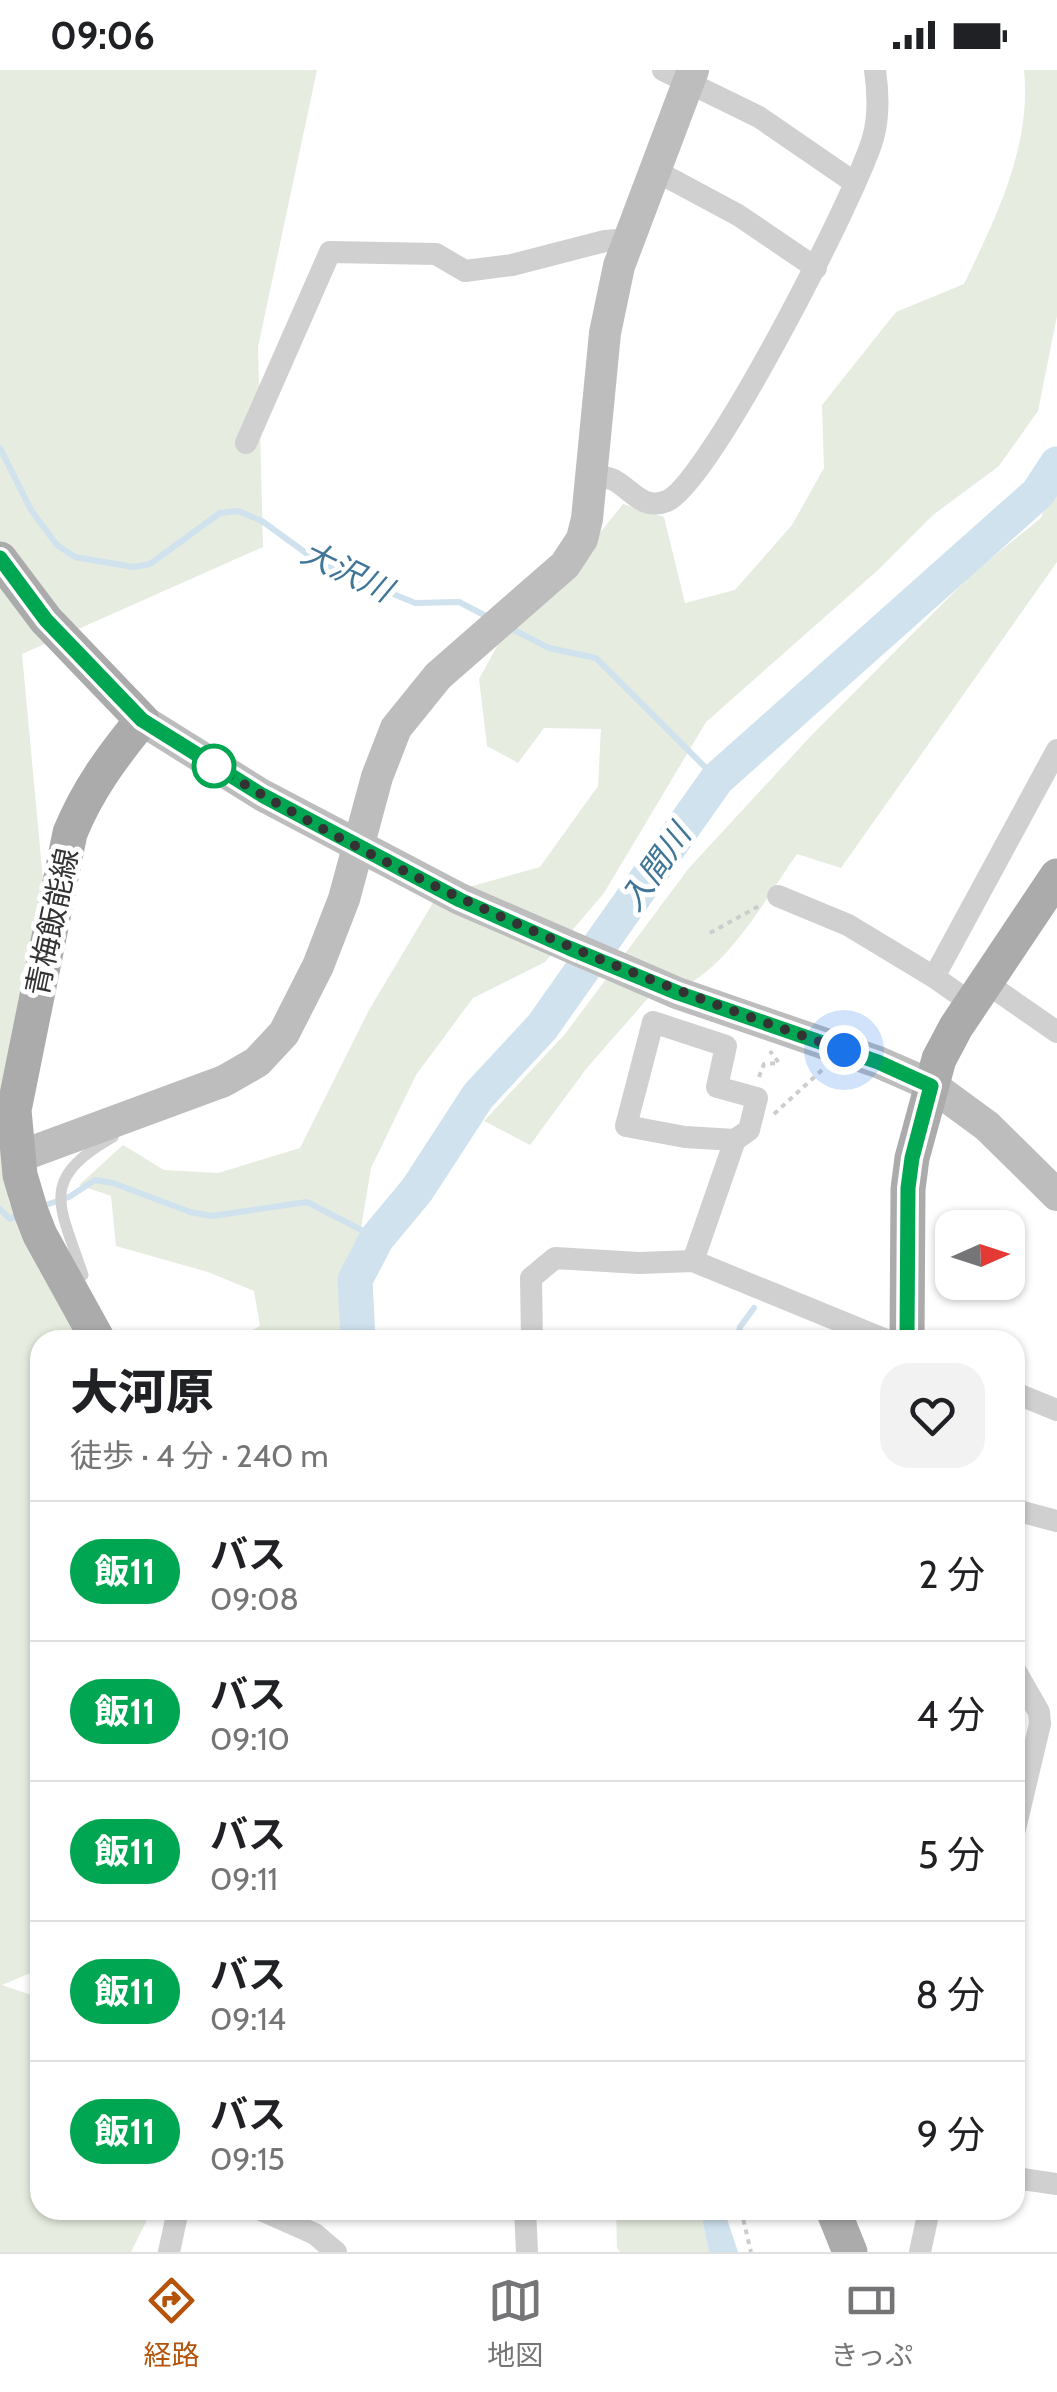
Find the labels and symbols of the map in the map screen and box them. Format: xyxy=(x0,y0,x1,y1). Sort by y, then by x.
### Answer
water label: 大沢川 xyxy=(295,532,401,611)
unlabelled marker xyxy=(193,745,235,787)
water label: 入間川 xyxy=(611,814,700,918)
street label: 青梅飯能線 xyxy=(18,845,86,999)
your location xyxy=(819,1025,869,1075)
north arrow xyxy=(935,1210,1025,1300)

